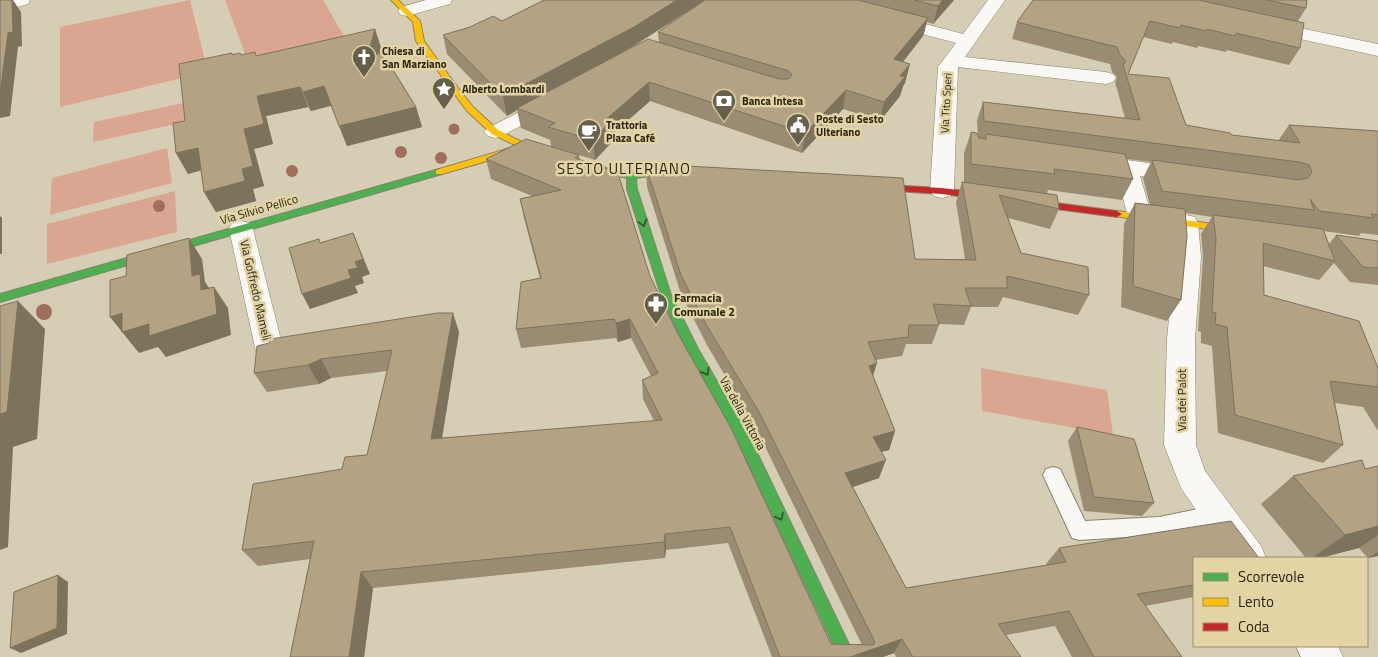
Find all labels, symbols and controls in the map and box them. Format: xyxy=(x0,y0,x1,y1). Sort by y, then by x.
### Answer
place label: Chiesa di San Marziano xyxy=(382,43,447,72)
church icon: Chiesa di San Marziano xyxy=(351,44,377,78)
street label: Via Tito Speri xyxy=(936,72,956,134)
place icon: Alberto Lombardi xyxy=(431,76,457,110)
place label: Alberto Lombardi xyxy=(462,81,545,97)
bank icon: Banca Intesa xyxy=(711,88,737,122)
place label: Banca Intesa xyxy=(742,93,803,109)
place label: Poste di Sesto Ulteriano xyxy=(816,111,884,140)
public building icon: Poste di Sesto Ulteriano xyxy=(785,112,811,146)
place label: Trattoria Plaza Café xyxy=(606,117,656,146)
cafe icon: Trattoria Plaza Café xyxy=(576,118,602,152)
district label: SESTO ULTERIANO xyxy=(557,157,691,180)
street label: Via Silvio Pellico xyxy=(218,189,300,229)
one-way arrow xyxy=(637,218,647,227)
street label: Via Goffredo Mameli xyxy=(235,238,277,342)
place label: Farmacia Comunale 2 xyxy=(674,288,735,321)
pharmacy icon: Farmacia Comunale 2 xyxy=(643,291,669,325)
one-way arrow xyxy=(699,367,709,376)
street label: Via dei Palot xyxy=(1172,368,1191,431)
street label: Via della Vittoria xyxy=(715,373,771,453)
one-way arrow xyxy=(774,512,784,521)
legend xyxy=(1193,557,1368,647)
text: Scorrevole xyxy=(1238,565,1304,588)
text: Lento xyxy=(1238,590,1274,613)
text: Coda xyxy=(1238,615,1270,638)

